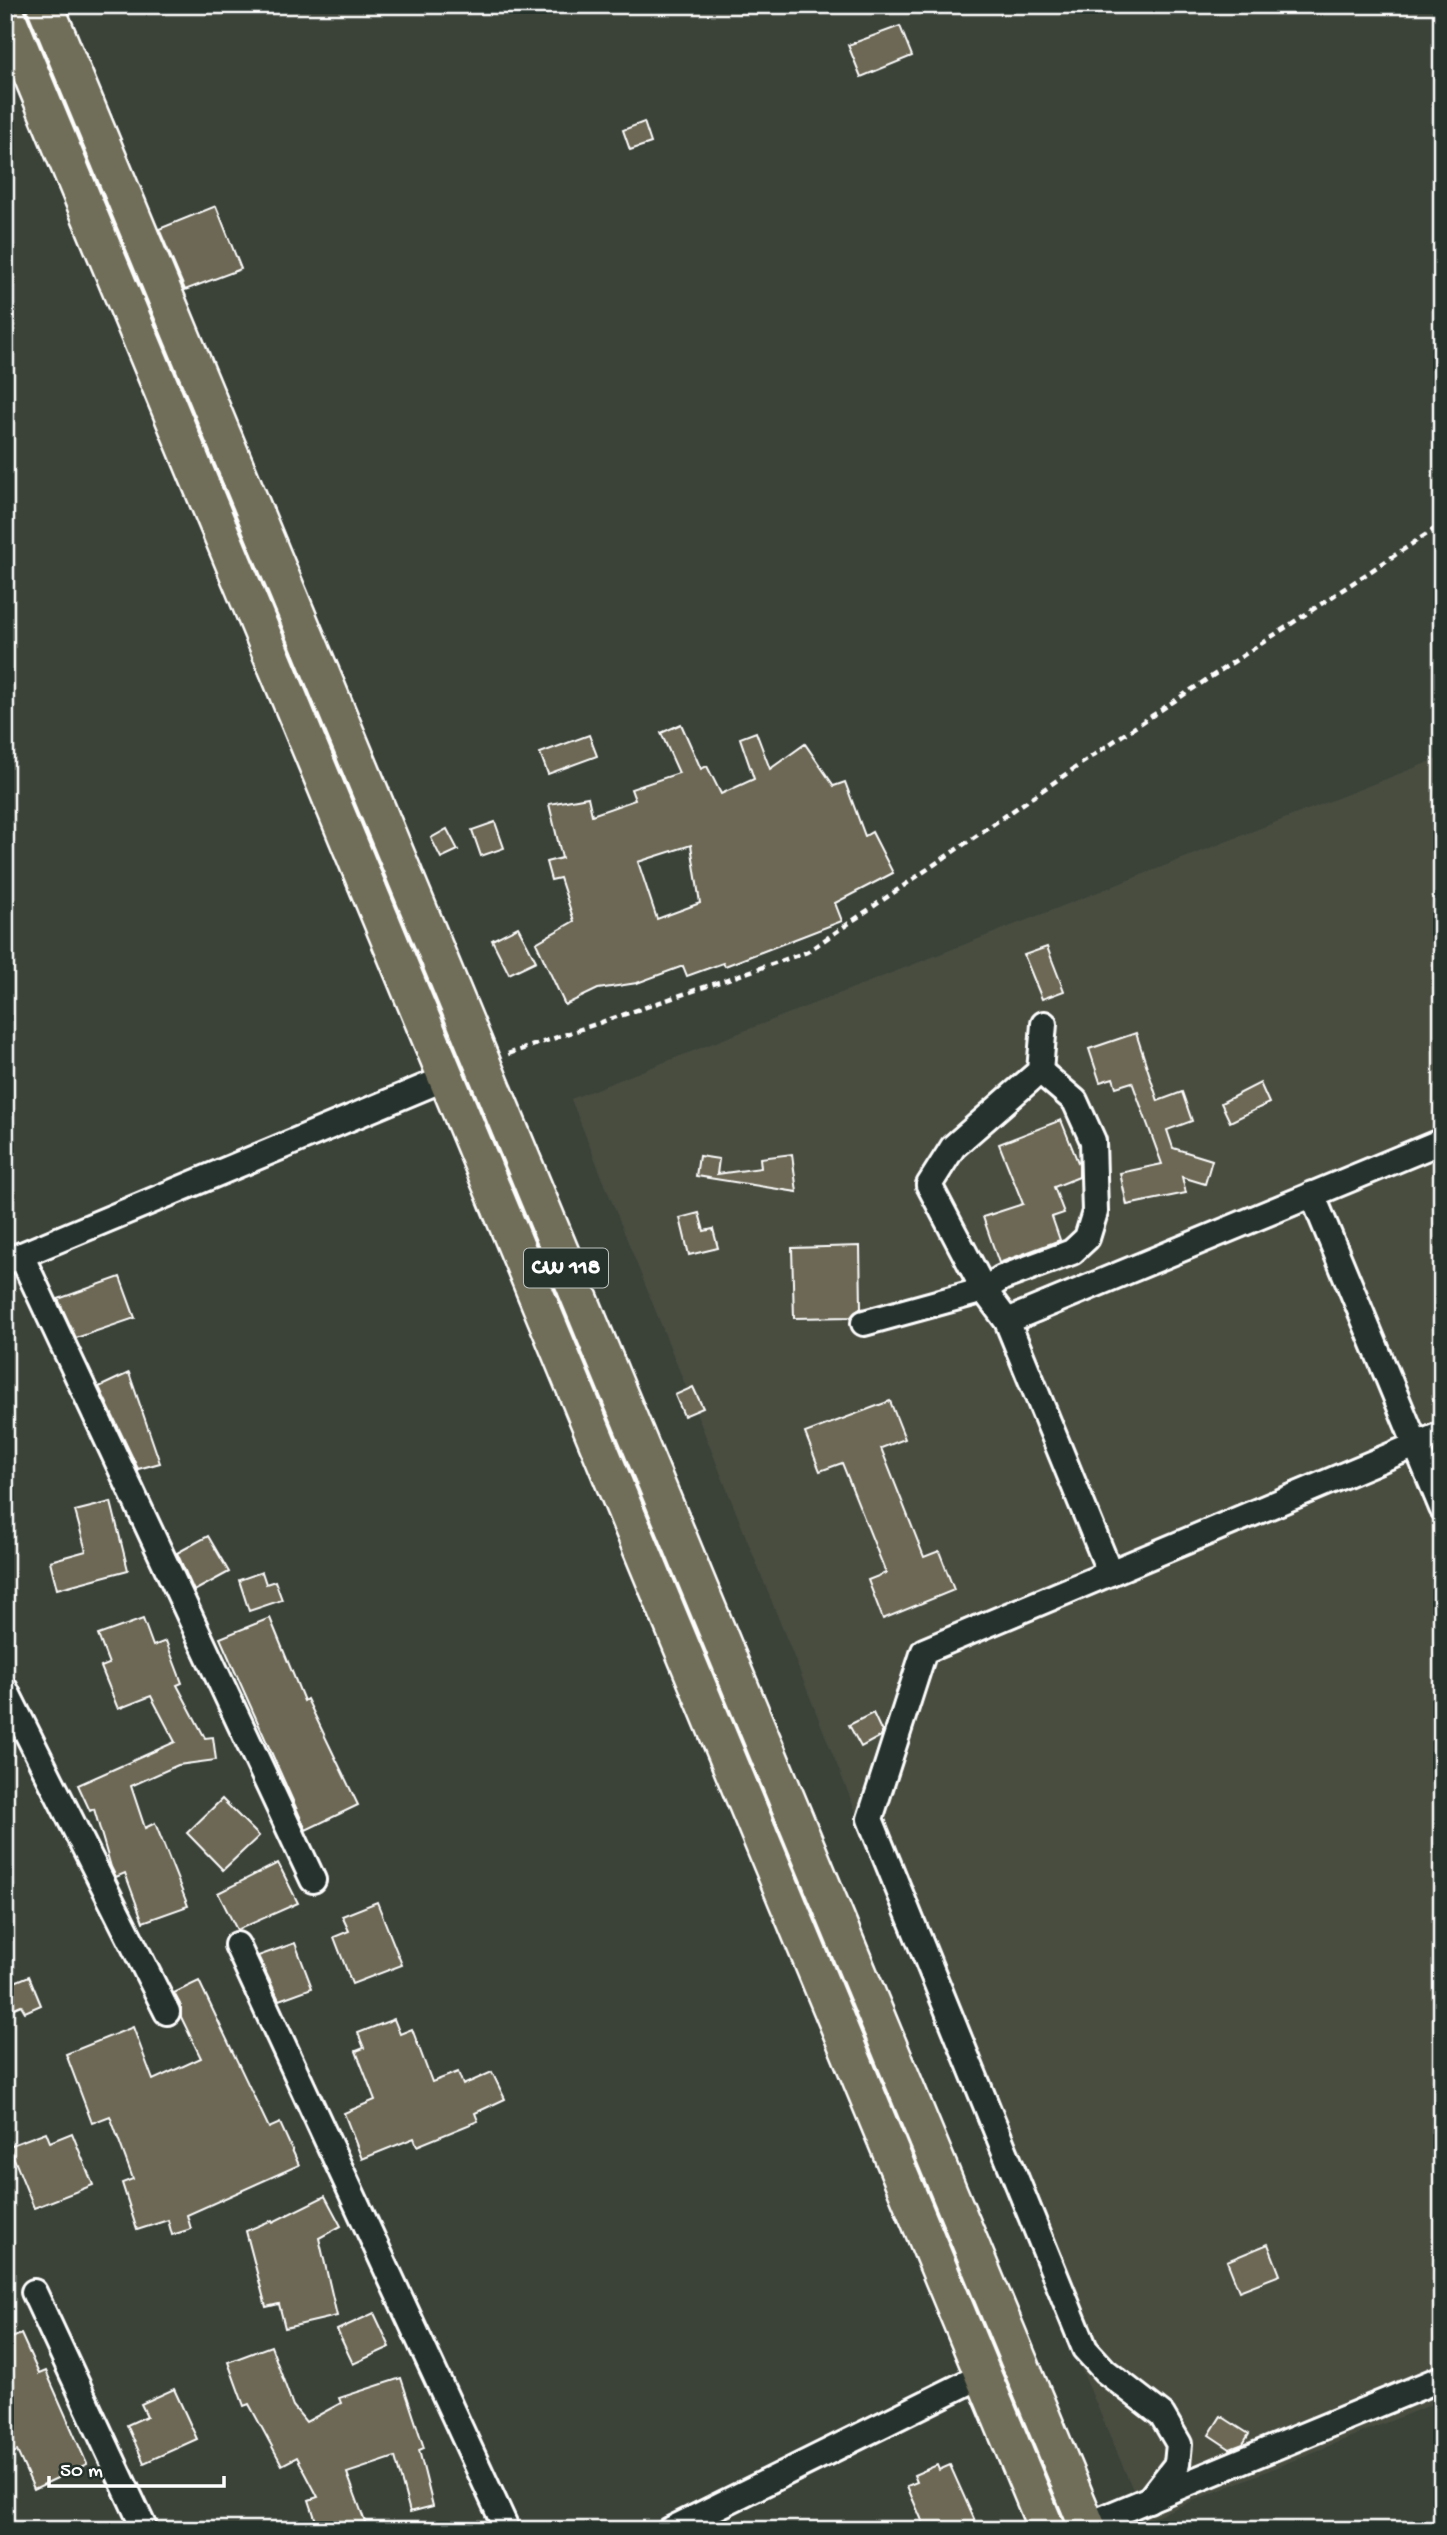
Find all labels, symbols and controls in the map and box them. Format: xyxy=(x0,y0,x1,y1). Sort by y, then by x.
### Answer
road number: CW 118 xyxy=(524,1248,608,1288)
scale bar xyxy=(49,2444,224,2488)
text: 50 m xyxy=(60,2460,103,2485)

